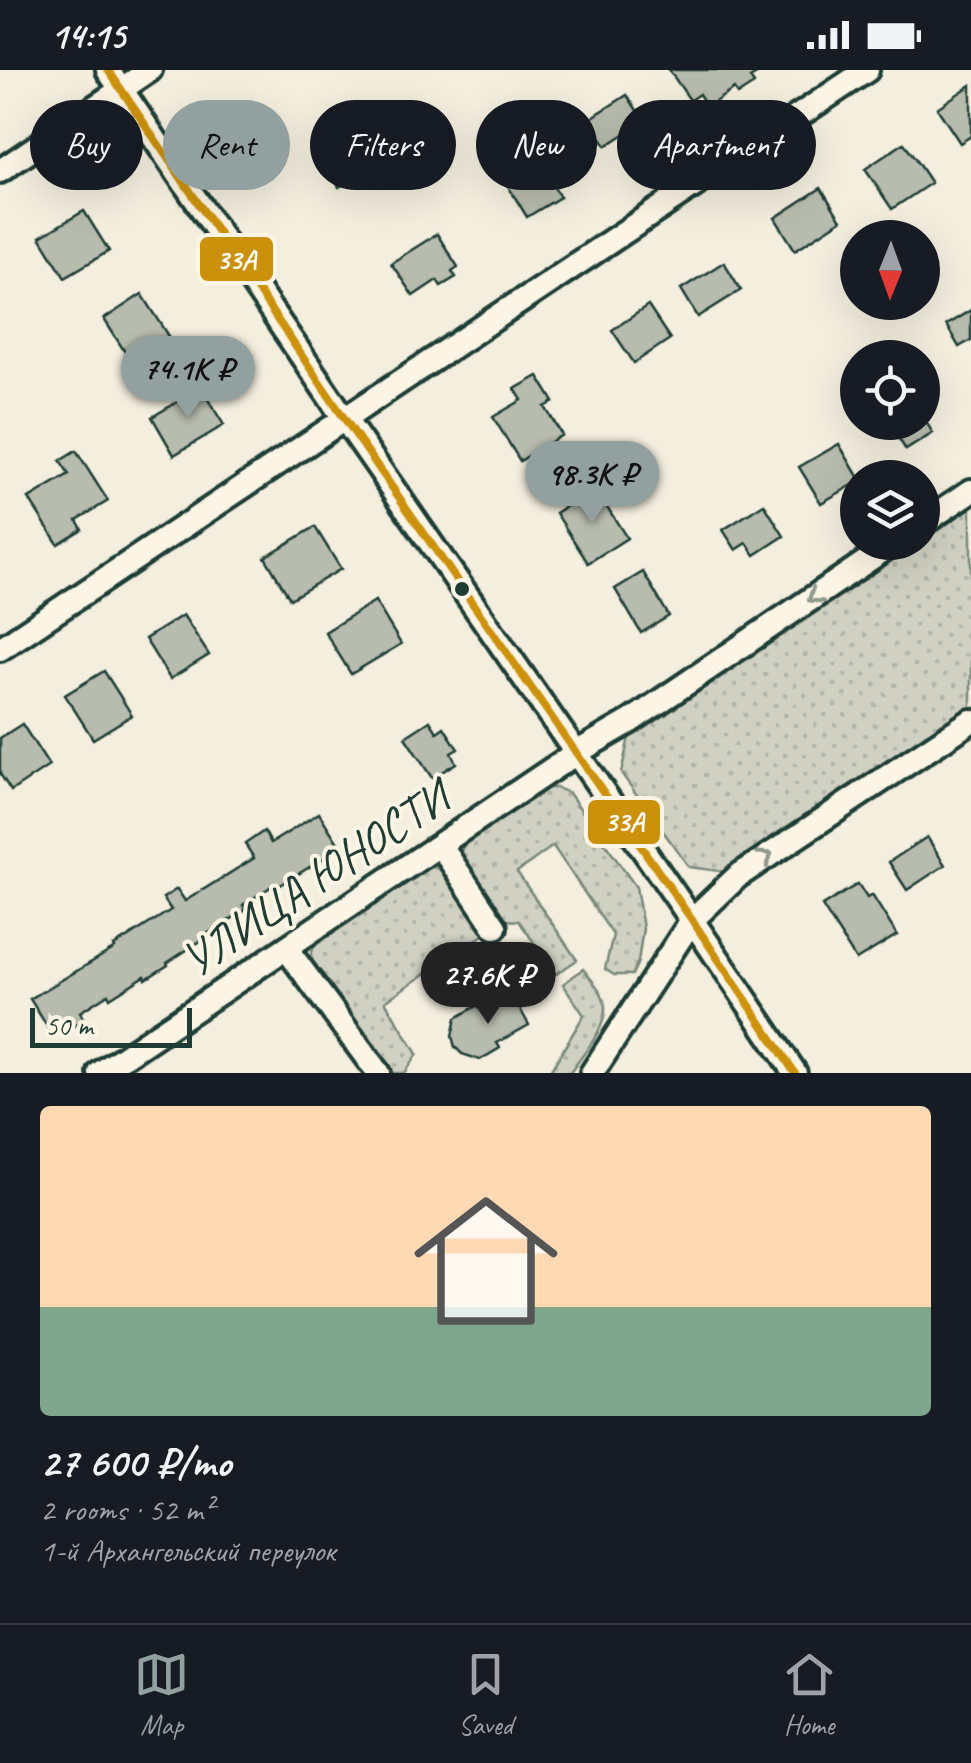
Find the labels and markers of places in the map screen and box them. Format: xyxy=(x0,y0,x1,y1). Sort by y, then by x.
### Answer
pin: 74.1K ₽ xyxy=(96,336,280,421)
pin: 98.3K ₽ xyxy=(500,441,684,526)
unlabelled marker xyxy=(452,579,472,599)
pin: 27.6K ₽ xyxy=(396,942,580,1027)

